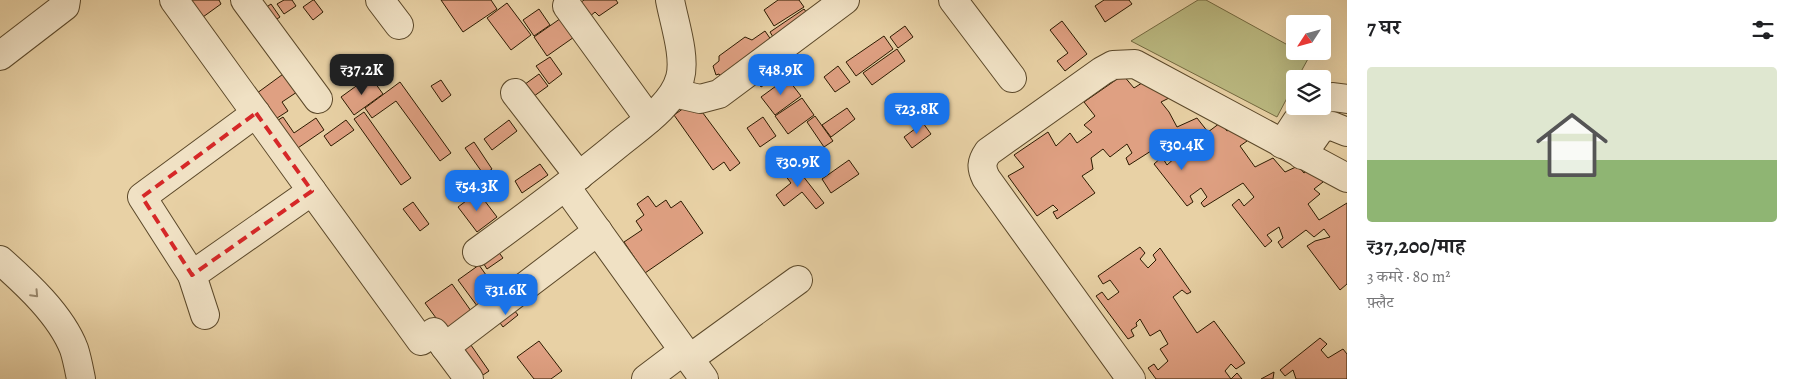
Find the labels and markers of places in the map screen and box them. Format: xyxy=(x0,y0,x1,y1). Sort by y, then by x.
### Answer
pin: ₹37.2K xyxy=(321,54,403,96)
pin: ₹48.9K xyxy=(740,54,822,96)
pin: ₹23.8K xyxy=(876,92,958,135)
pin: ₹30.4K xyxy=(1141,128,1223,171)
pin: ₹30.9K xyxy=(757,146,839,188)
pin: ₹54.3K xyxy=(436,170,518,212)
pin: ₹31.6K xyxy=(465,274,547,316)

